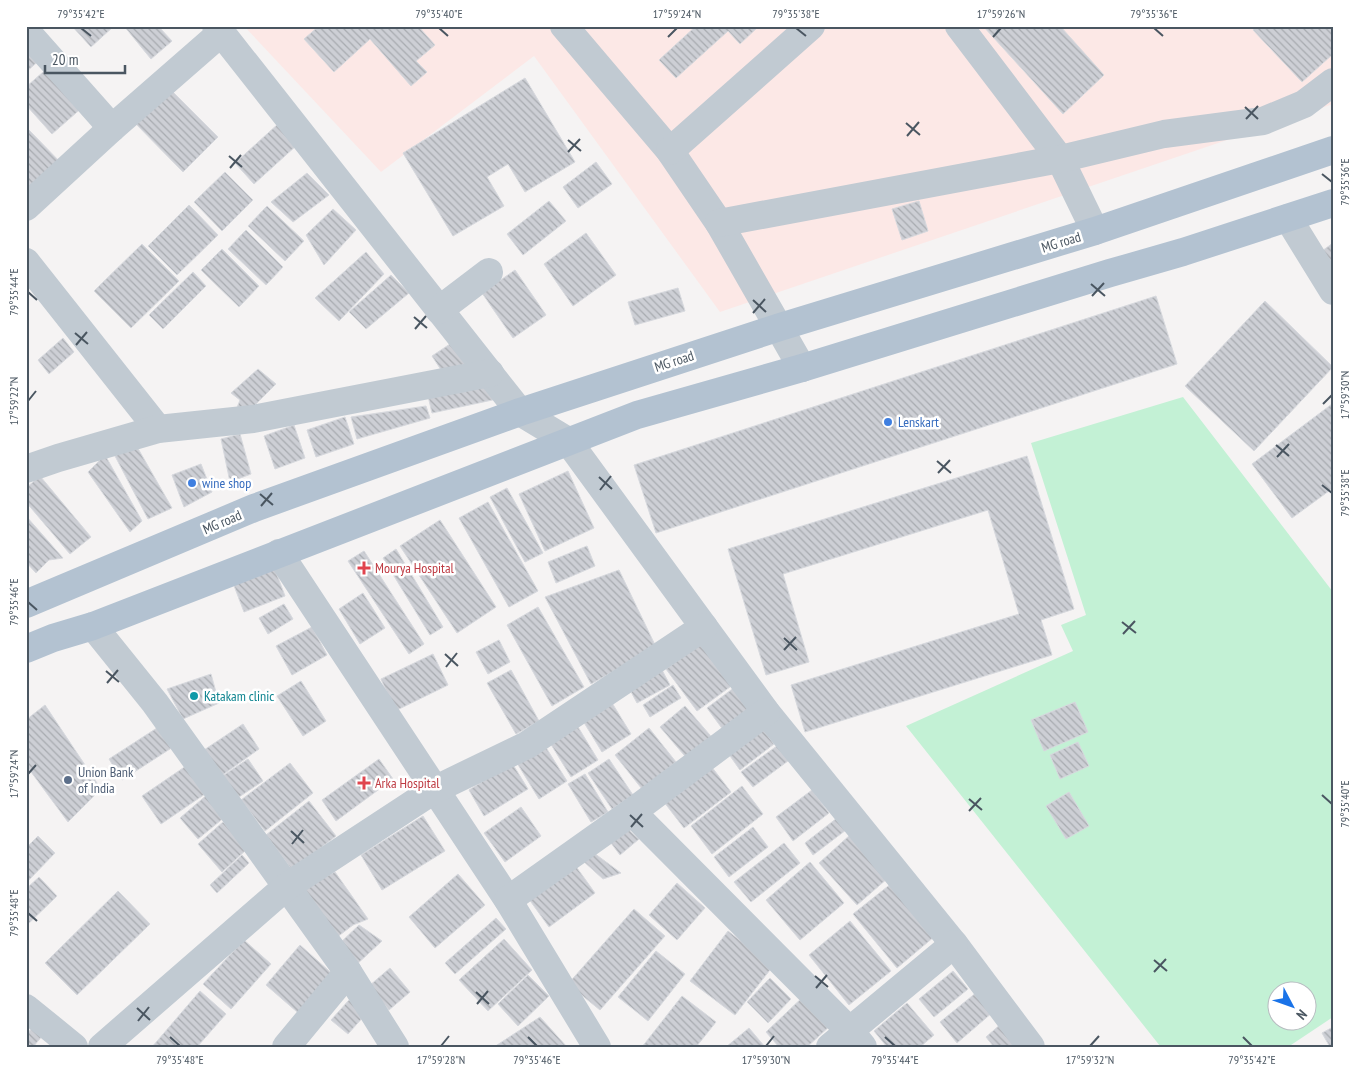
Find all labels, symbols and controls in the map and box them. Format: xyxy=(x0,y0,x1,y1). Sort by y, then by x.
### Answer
text: 79°35'42"E xyxy=(57,6,105,21)
text: 79°35'40"E xyxy=(415,6,463,21)
text: 17°59'24"N xyxy=(653,6,701,21)
text: 79°35'38"E xyxy=(772,6,820,21)
text: 17°59'26"N xyxy=(977,6,1025,21)
text: 79°35'36"E xyxy=(1130,6,1178,21)
scale bar xyxy=(45,42,125,74)
text: 20 m xyxy=(52,50,78,69)
text: 79°35'36"E xyxy=(1337,158,1352,206)
street label: MG road xyxy=(1039,227,1083,257)
text: 79°35'44"E xyxy=(6,268,21,316)
street label: MG road xyxy=(652,346,696,376)
text: 17°59'30"N xyxy=(1337,371,1352,419)
text: 17°59'22"N xyxy=(6,377,21,425)
place label: Lenskart xyxy=(898,413,939,431)
marker: Lenskart xyxy=(882,416,894,428)
text: 79°35'38"E xyxy=(1337,469,1352,517)
place label: wine shop xyxy=(202,474,251,492)
marker: wine shop xyxy=(186,477,198,489)
street label: MG road xyxy=(200,506,244,538)
place label: Mourya Hospital xyxy=(375,559,455,577)
marker: Mourya Hospital xyxy=(357,561,371,575)
text: 79°35'46"E xyxy=(6,578,21,626)
place label: Katakam clinic xyxy=(204,687,274,705)
marker: Katakam clinic xyxy=(188,690,200,702)
text: 17°59'24"N xyxy=(6,750,21,798)
place label: Union Bank of India xyxy=(78,763,134,797)
marker: Union Bank of India xyxy=(62,774,74,786)
place label: Arka Hospital xyxy=(375,774,440,792)
marker: Arka Hospital xyxy=(357,776,371,790)
text: 79°35'40"E xyxy=(1337,780,1352,828)
text: 79°35'48"E xyxy=(6,889,21,937)
north arrow xyxy=(1266,980,1316,1030)
text: N xyxy=(1293,1006,1311,1023)
text: 79°35'48"E xyxy=(156,1052,204,1067)
text: 17°59'28"N xyxy=(417,1052,465,1067)
text: 79°35'46"E xyxy=(513,1052,561,1067)
text: 17°59'30"N xyxy=(742,1052,790,1067)
text: 79°35'44"E xyxy=(871,1052,919,1067)
text: 17°59'32"N xyxy=(1066,1052,1114,1067)
text: 79°35'42"E xyxy=(1228,1052,1276,1067)

